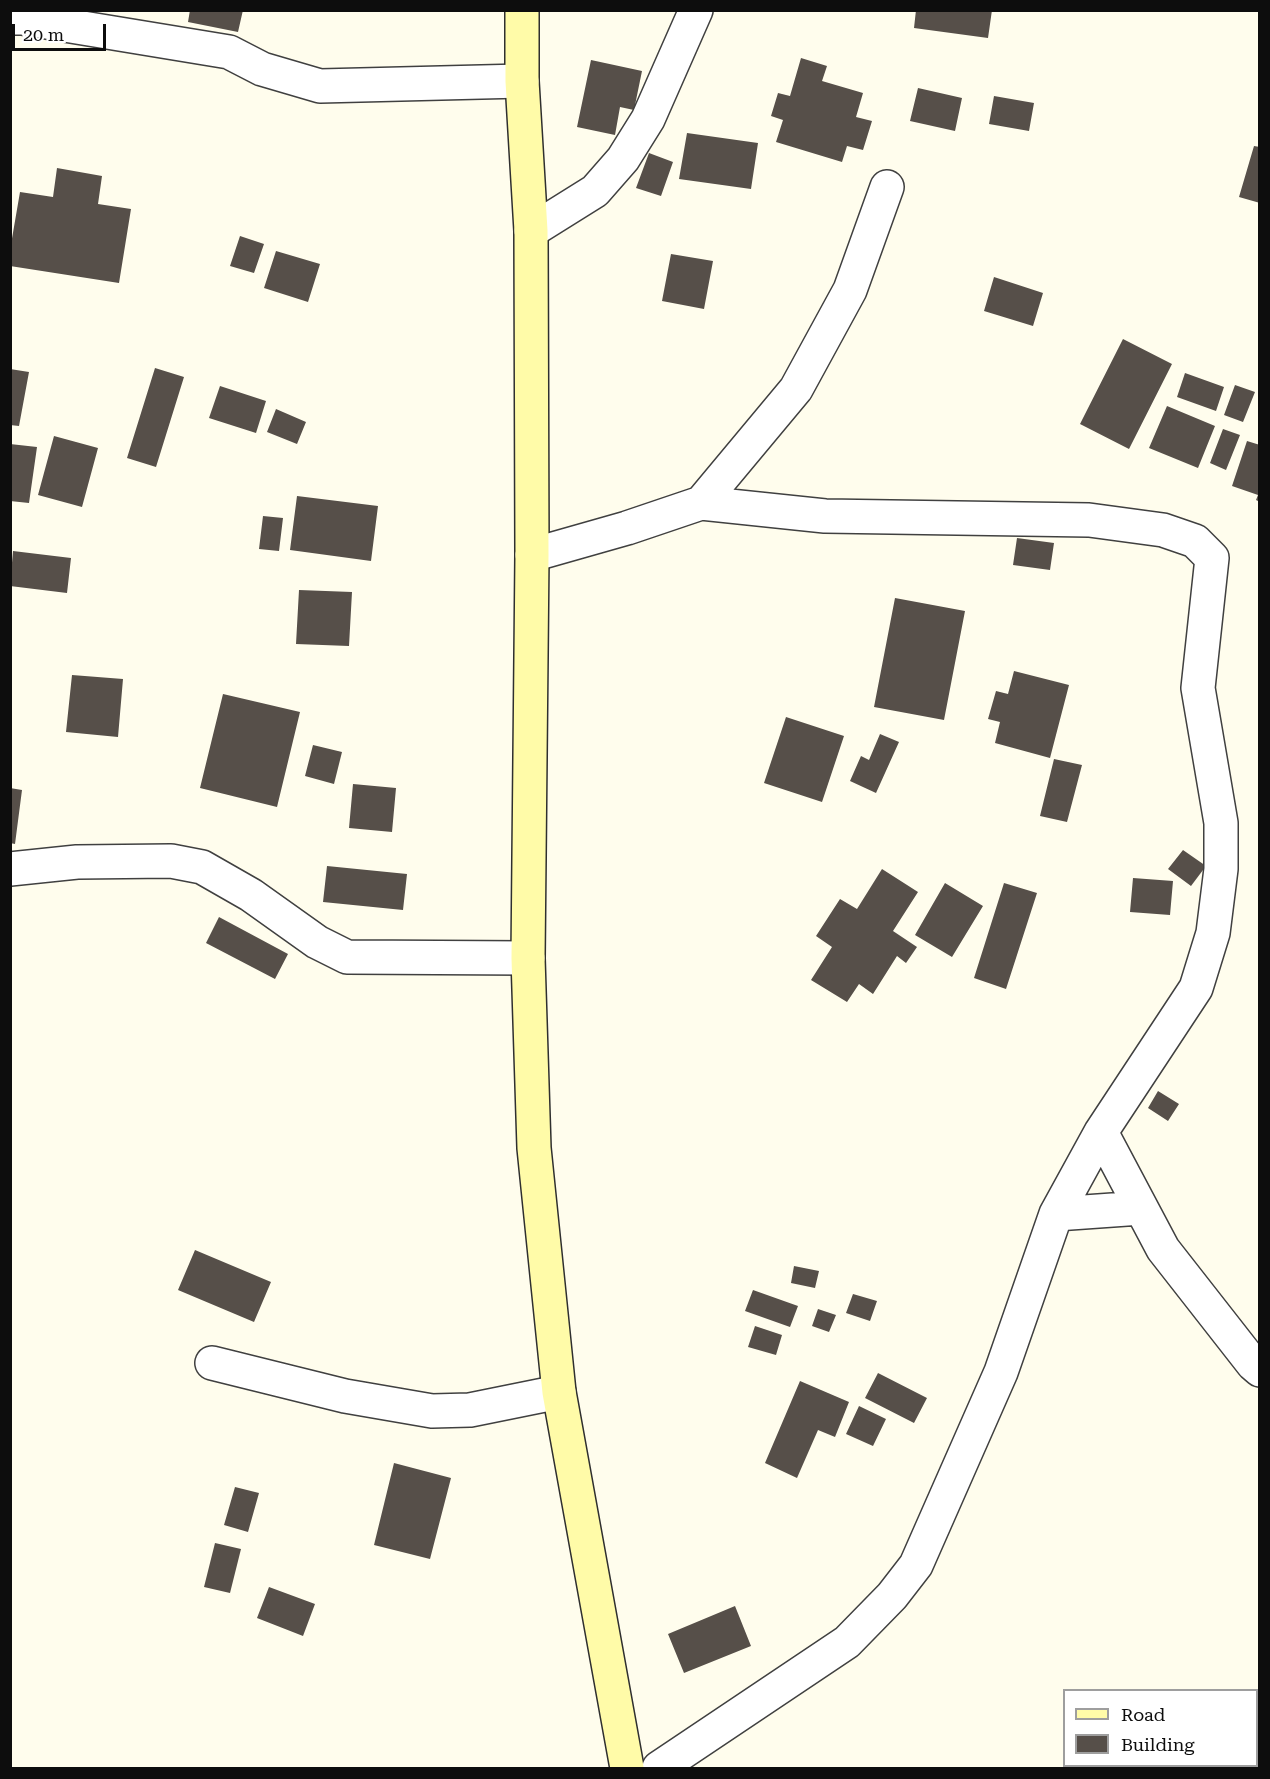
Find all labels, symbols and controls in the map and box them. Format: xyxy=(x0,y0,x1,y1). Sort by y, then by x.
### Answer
scale bar xyxy=(15,12,110,50)
text: 20 m xyxy=(23,24,64,45)
legend xyxy=(1063,1689,1258,1767)
text: Road xyxy=(1121,1704,1165,1725)
text: Building xyxy=(1121,1734,1195,1755)

